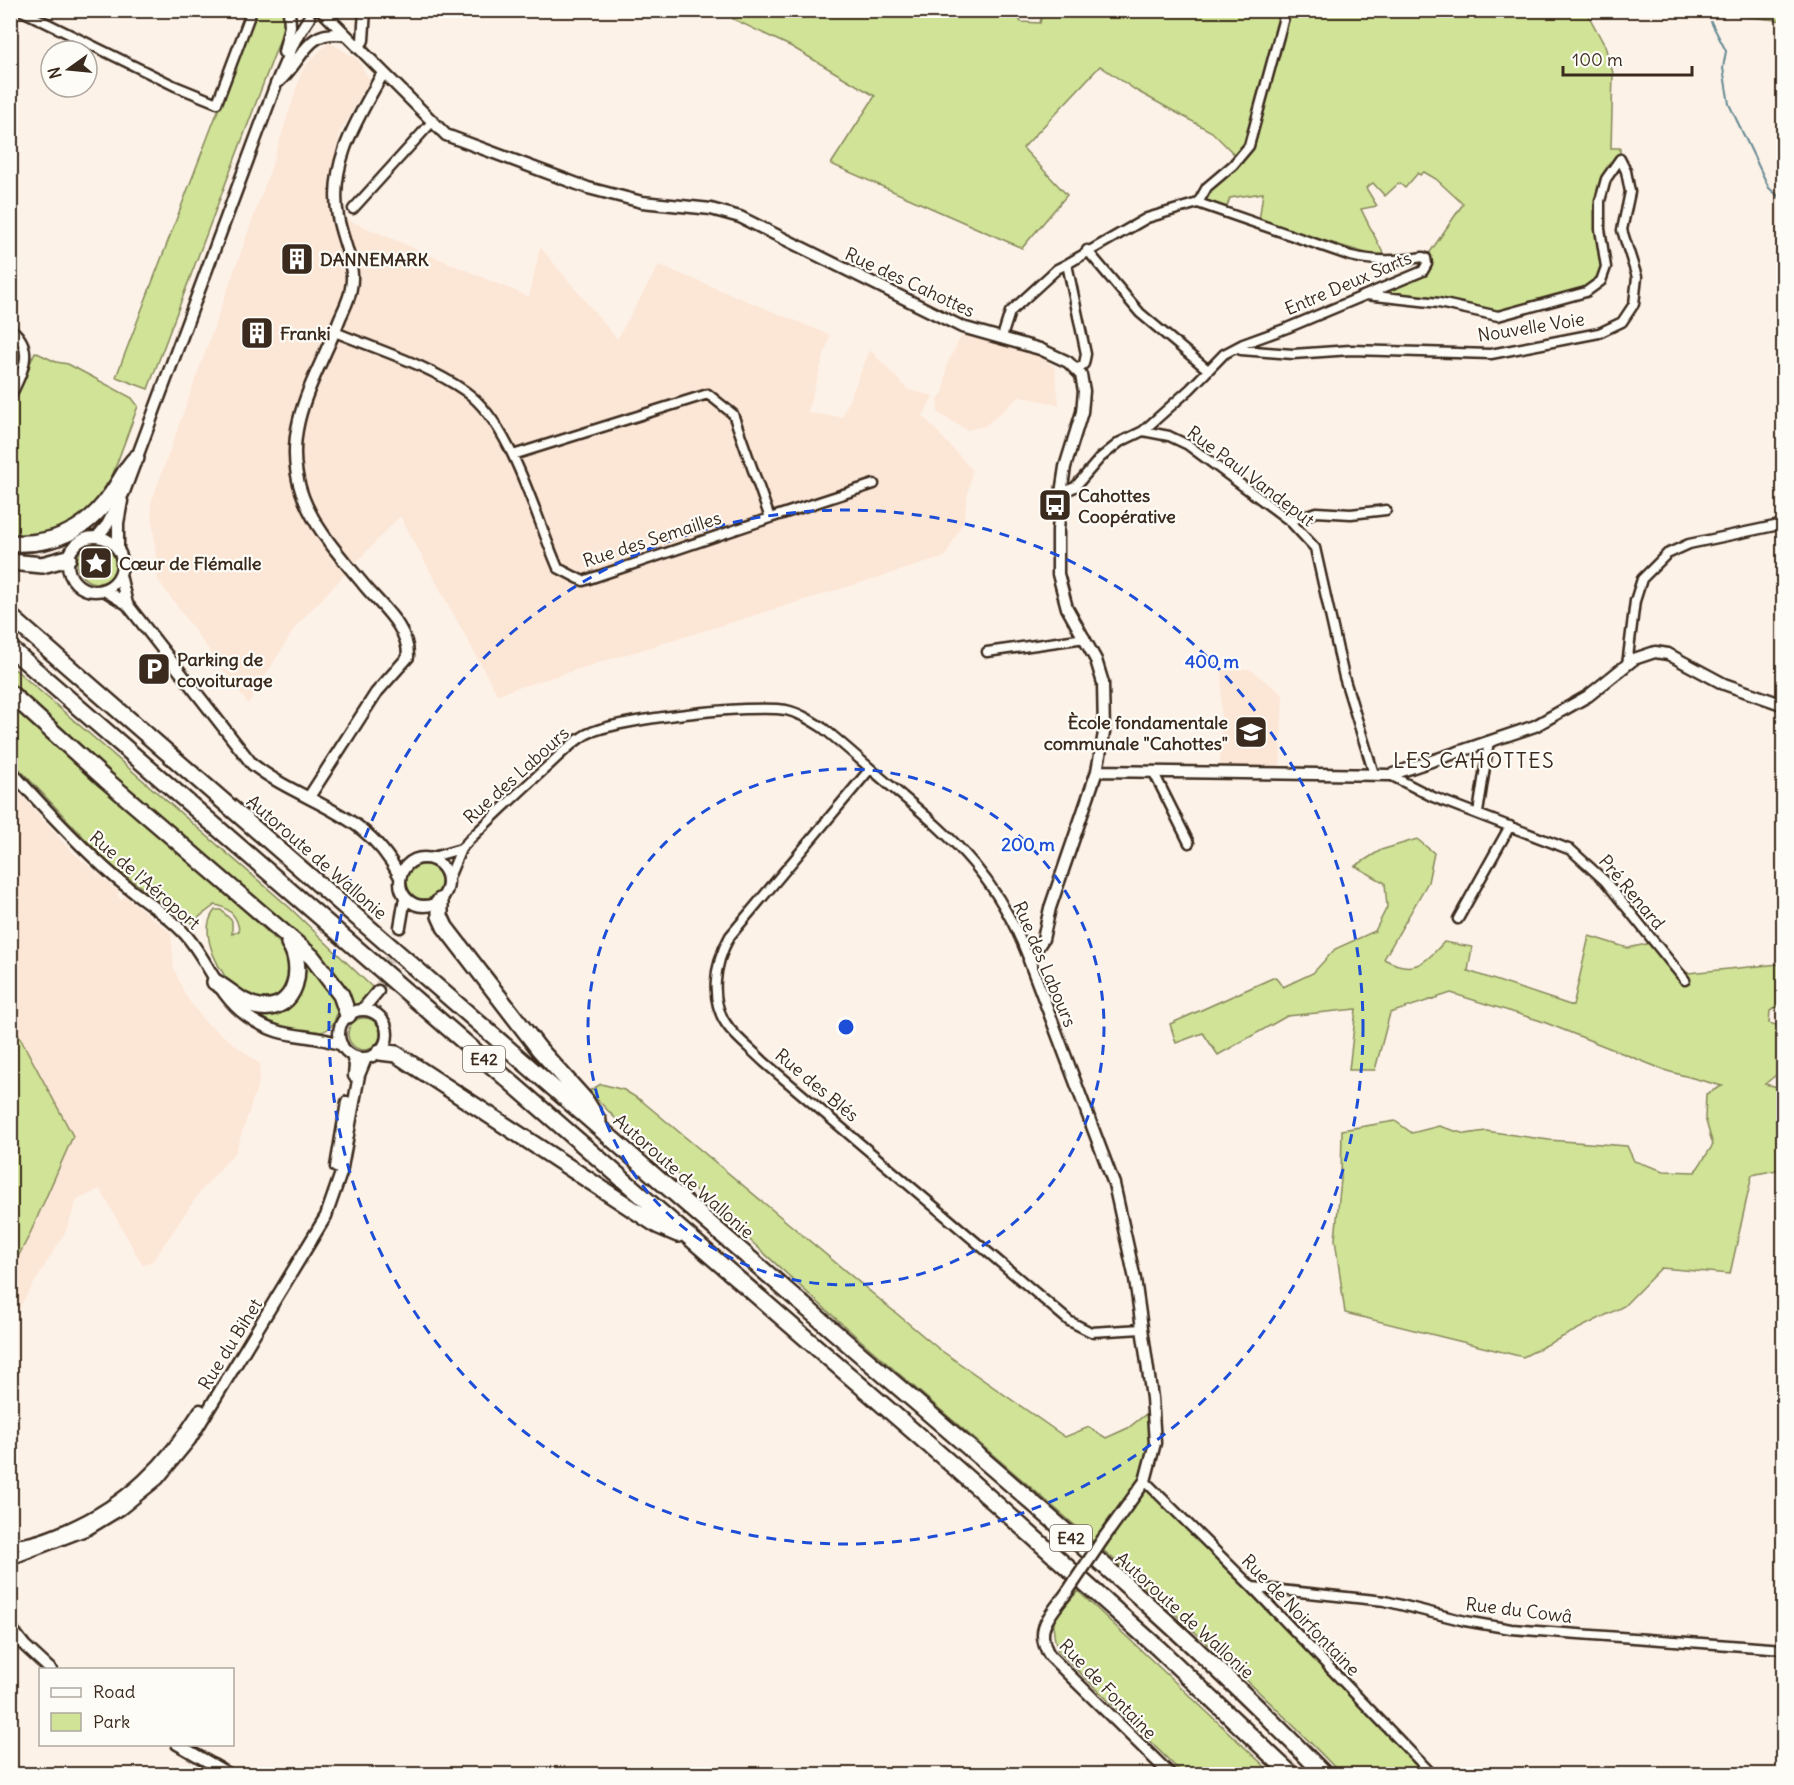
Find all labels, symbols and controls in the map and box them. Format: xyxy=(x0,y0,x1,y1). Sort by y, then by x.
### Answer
north arrow xyxy=(39,39,99,99)
scale bar xyxy=(1563,39,1692,77)
text: 100 m xyxy=(1572,48,1623,71)
text: N xyxy=(43,65,66,81)
building icon: DANNEMARK xyxy=(279,241,315,277)
street label: Rue des Cahottes xyxy=(841,242,979,322)
street label: Entre Deux Sarts xyxy=(1281,246,1415,320)
place label: DANNEMARK xyxy=(320,248,429,271)
street label: Nouvelle Voie xyxy=(1476,307,1586,347)
building icon: Franki xyxy=(239,315,275,351)
place label: Franki xyxy=(280,322,331,345)
street label: Rue Paul Vandeput xyxy=(1183,421,1319,531)
place label: Cahottes Coopérative xyxy=(1078,484,1176,528)
bus stop icon: Cahottes Coopérative xyxy=(1037,487,1073,523)
street label: Rue des Semailles xyxy=(580,506,724,572)
place icon: Cœur de Flémalle xyxy=(78,545,114,581)
place label: Cœur de Flémalle xyxy=(119,552,262,575)
place label: Parking de covoiturage xyxy=(177,648,273,692)
text: 400 m xyxy=(1185,650,1239,673)
parking icon: Parking de covoiturage xyxy=(136,651,172,687)
place label: Ècole fondamentale communale "Cahottes" xyxy=(1044,711,1228,755)
school or university icon: Ècole fondamentale communale "Cahottes" xyxy=(1233,714,1269,750)
street label: Rue des Labours xyxy=(458,721,574,829)
district label: LES CAHOTTES xyxy=(1393,747,1555,774)
street label: Autoroute de Wallonie xyxy=(242,790,392,924)
street label: Rue de l'Aéroport xyxy=(85,826,205,934)
text: 200 m xyxy=(1001,833,1055,856)
street label: Pré Renard xyxy=(1594,850,1670,934)
street label: Rue des Labours xyxy=(1008,898,1082,1030)
centre of rings xyxy=(836,1017,856,1037)
street label: Rue des Blés xyxy=(770,1043,864,1127)
road number: E42 xyxy=(463,1046,505,1072)
street label: Autoroute de Wallonie xyxy=(609,1109,759,1243)
street label: Rue du Bihet xyxy=(193,1294,267,1394)
road number: E42 xyxy=(1050,1525,1092,1551)
street label: Autoroute de Wallonie xyxy=(1111,1547,1259,1683)
street label: Rue de Noirfontaine xyxy=(1237,1549,1365,1681)
street label: Rue du Cowâ xyxy=(1464,1592,1574,1628)
street label: Rue de Fontaine xyxy=(1054,1634,1162,1744)
legend xyxy=(39,1668,234,1746)
text: Road xyxy=(93,1680,136,1703)
text: Park xyxy=(93,1710,130,1733)

